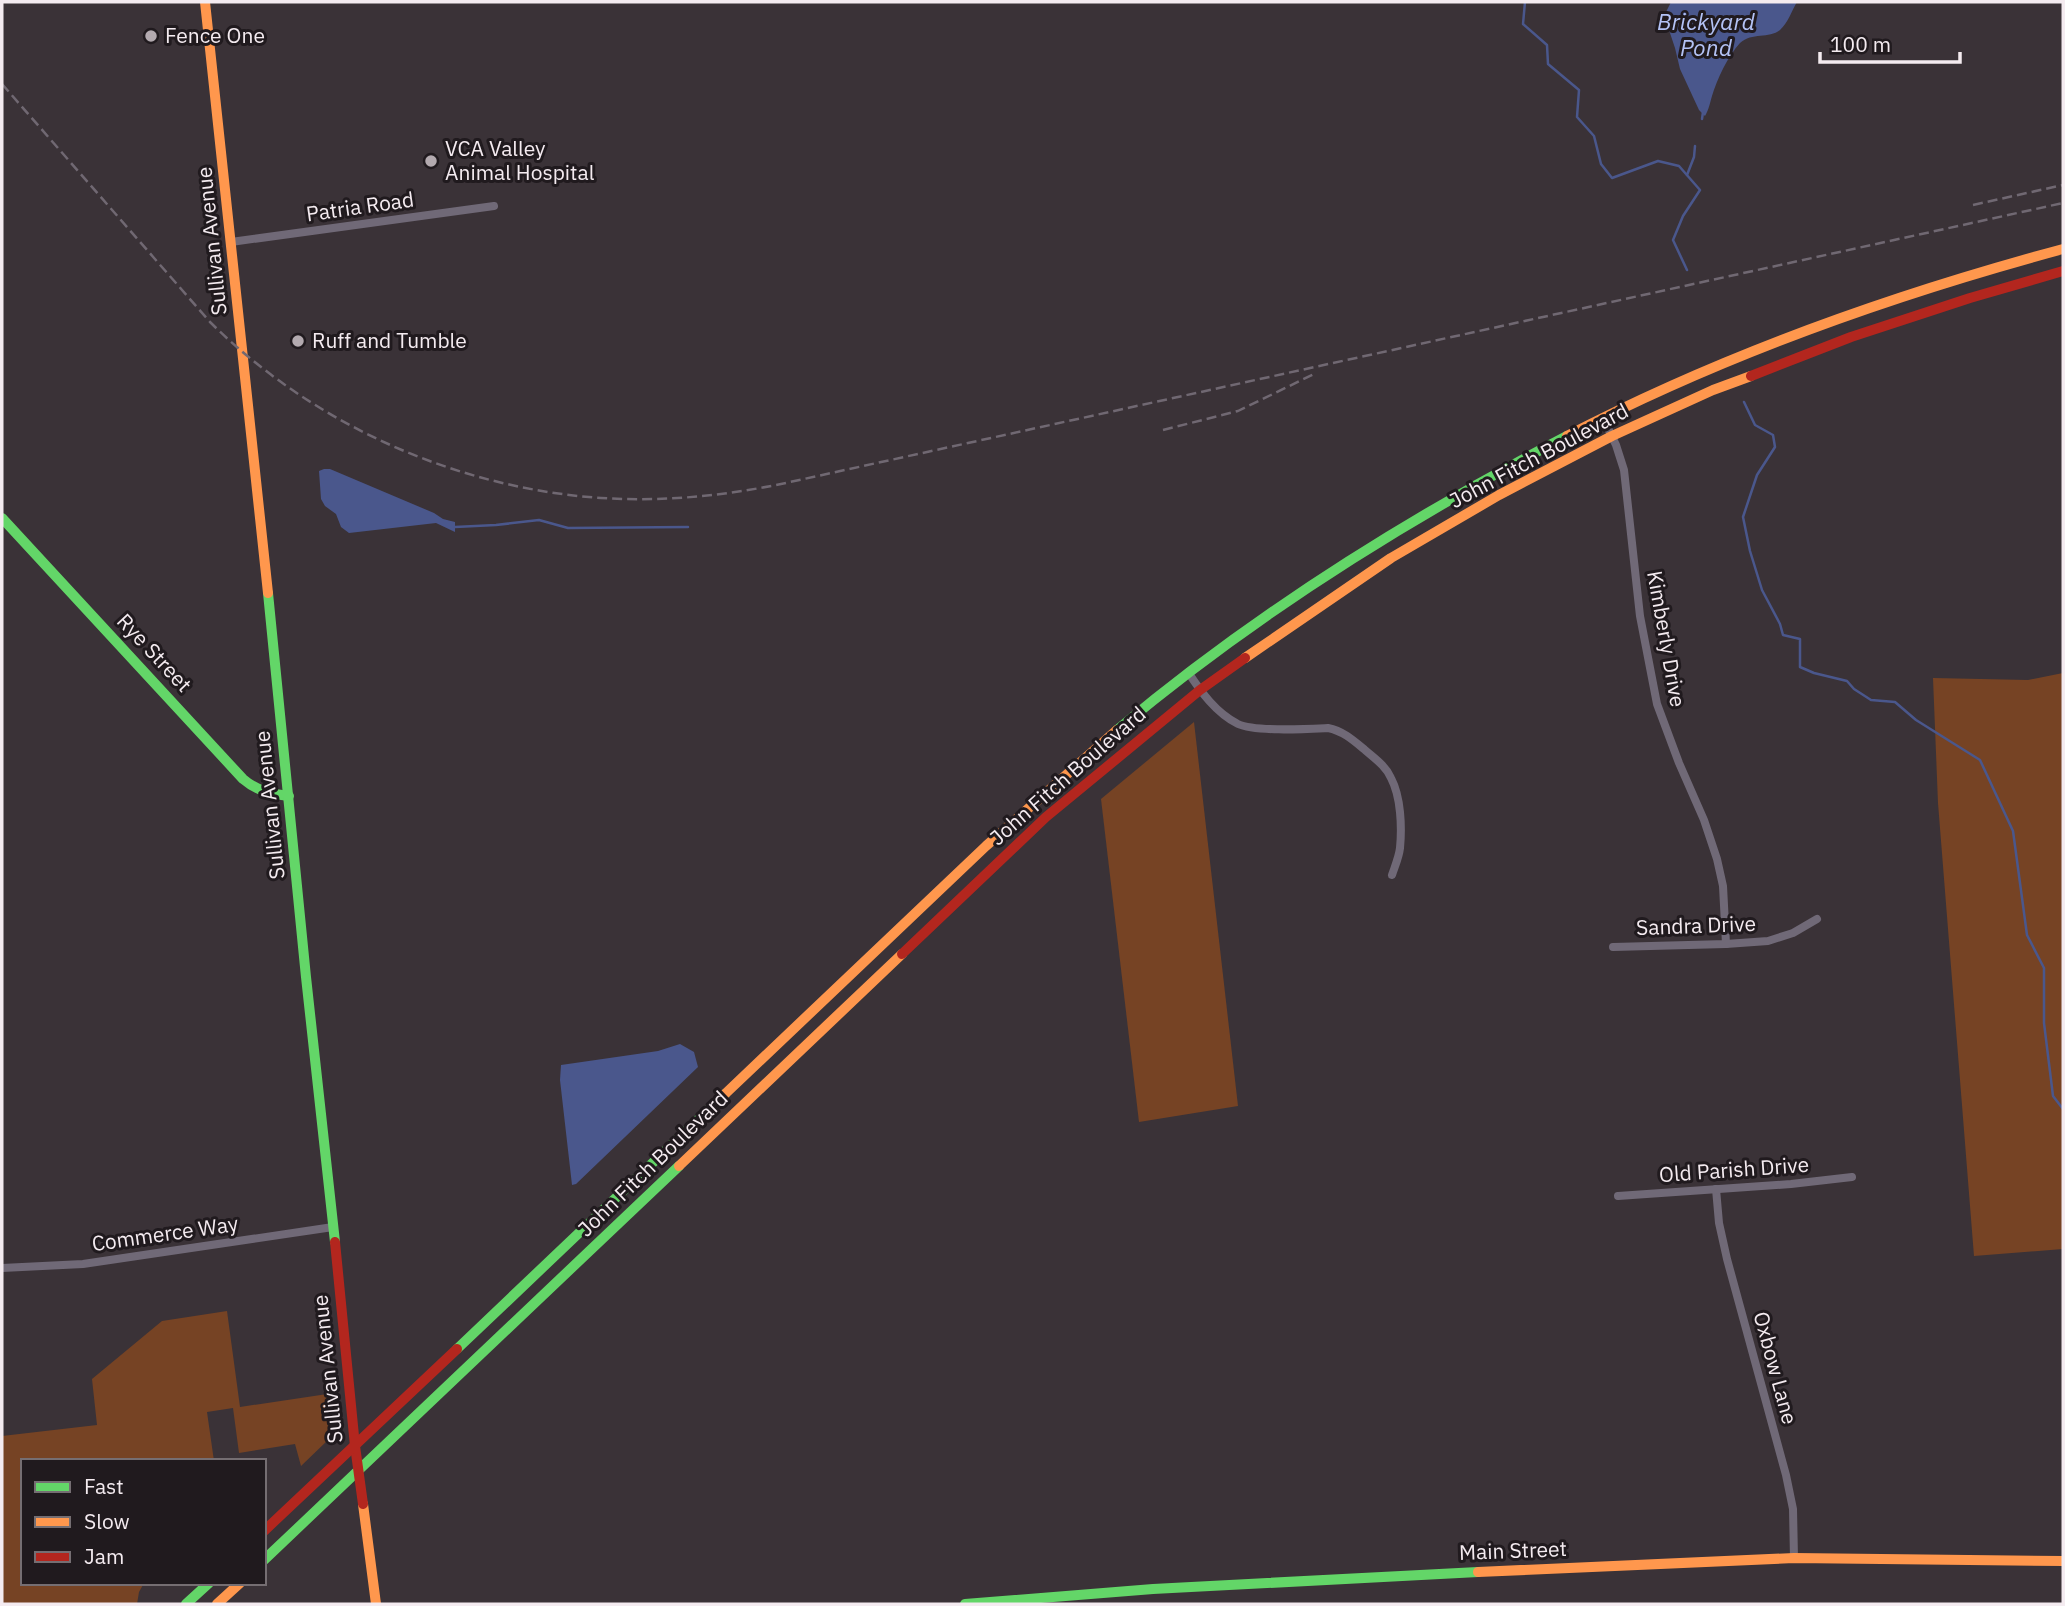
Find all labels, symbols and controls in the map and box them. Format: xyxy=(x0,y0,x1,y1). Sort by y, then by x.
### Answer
water label: Brickyard Pond xyxy=(1657,6,1756,62)
place label: Fence One xyxy=(165,21,265,49)
scale bar xyxy=(1820,21,1960,65)
marker: Fence One xyxy=(143,28,159,44)
text: 100 m xyxy=(1830,30,1891,58)
place label: VCA Valley Animal Hospital xyxy=(445,134,595,186)
marker: VCA Valley Animal Hospital xyxy=(423,153,439,169)
street label: Sullivan Avenue xyxy=(189,166,233,317)
street label: Patria Road xyxy=(304,185,416,227)
place label: Ruff and Tumble xyxy=(312,326,467,354)
marker: Ruff and Tumble xyxy=(290,333,306,349)
street label: John Fitch Boulevard xyxy=(1444,396,1633,514)
street label: Kimberly Drive xyxy=(1641,568,1693,709)
street label: Rye Street xyxy=(111,607,198,698)
street label: John Fitch Boulevard xyxy=(983,700,1151,851)
street label: Sullivan Avenue xyxy=(247,730,291,881)
street label: Sandra Drive xyxy=(1635,909,1756,941)
street label: John Fitch Boulevard xyxy=(571,1084,733,1242)
street label: Old Parish Drive xyxy=(1658,1150,1810,1188)
street label: Commerce Way xyxy=(90,1209,240,1257)
street label: Sullivan Avenue xyxy=(305,1294,349,1445)
street label: Oxbow Lane xyxy=(1747,1308,1804,1427)
legend xyxy=(21,1459,266,1585)
text: Fast xyxy=(84,1472,124,1500)
text: Slow xyxy=(84,1507,130,1535)
street label: Main Street xyxy=(1459,1534,1567,1566)
text: Jam xyxy=(84,1542,124,1570)

